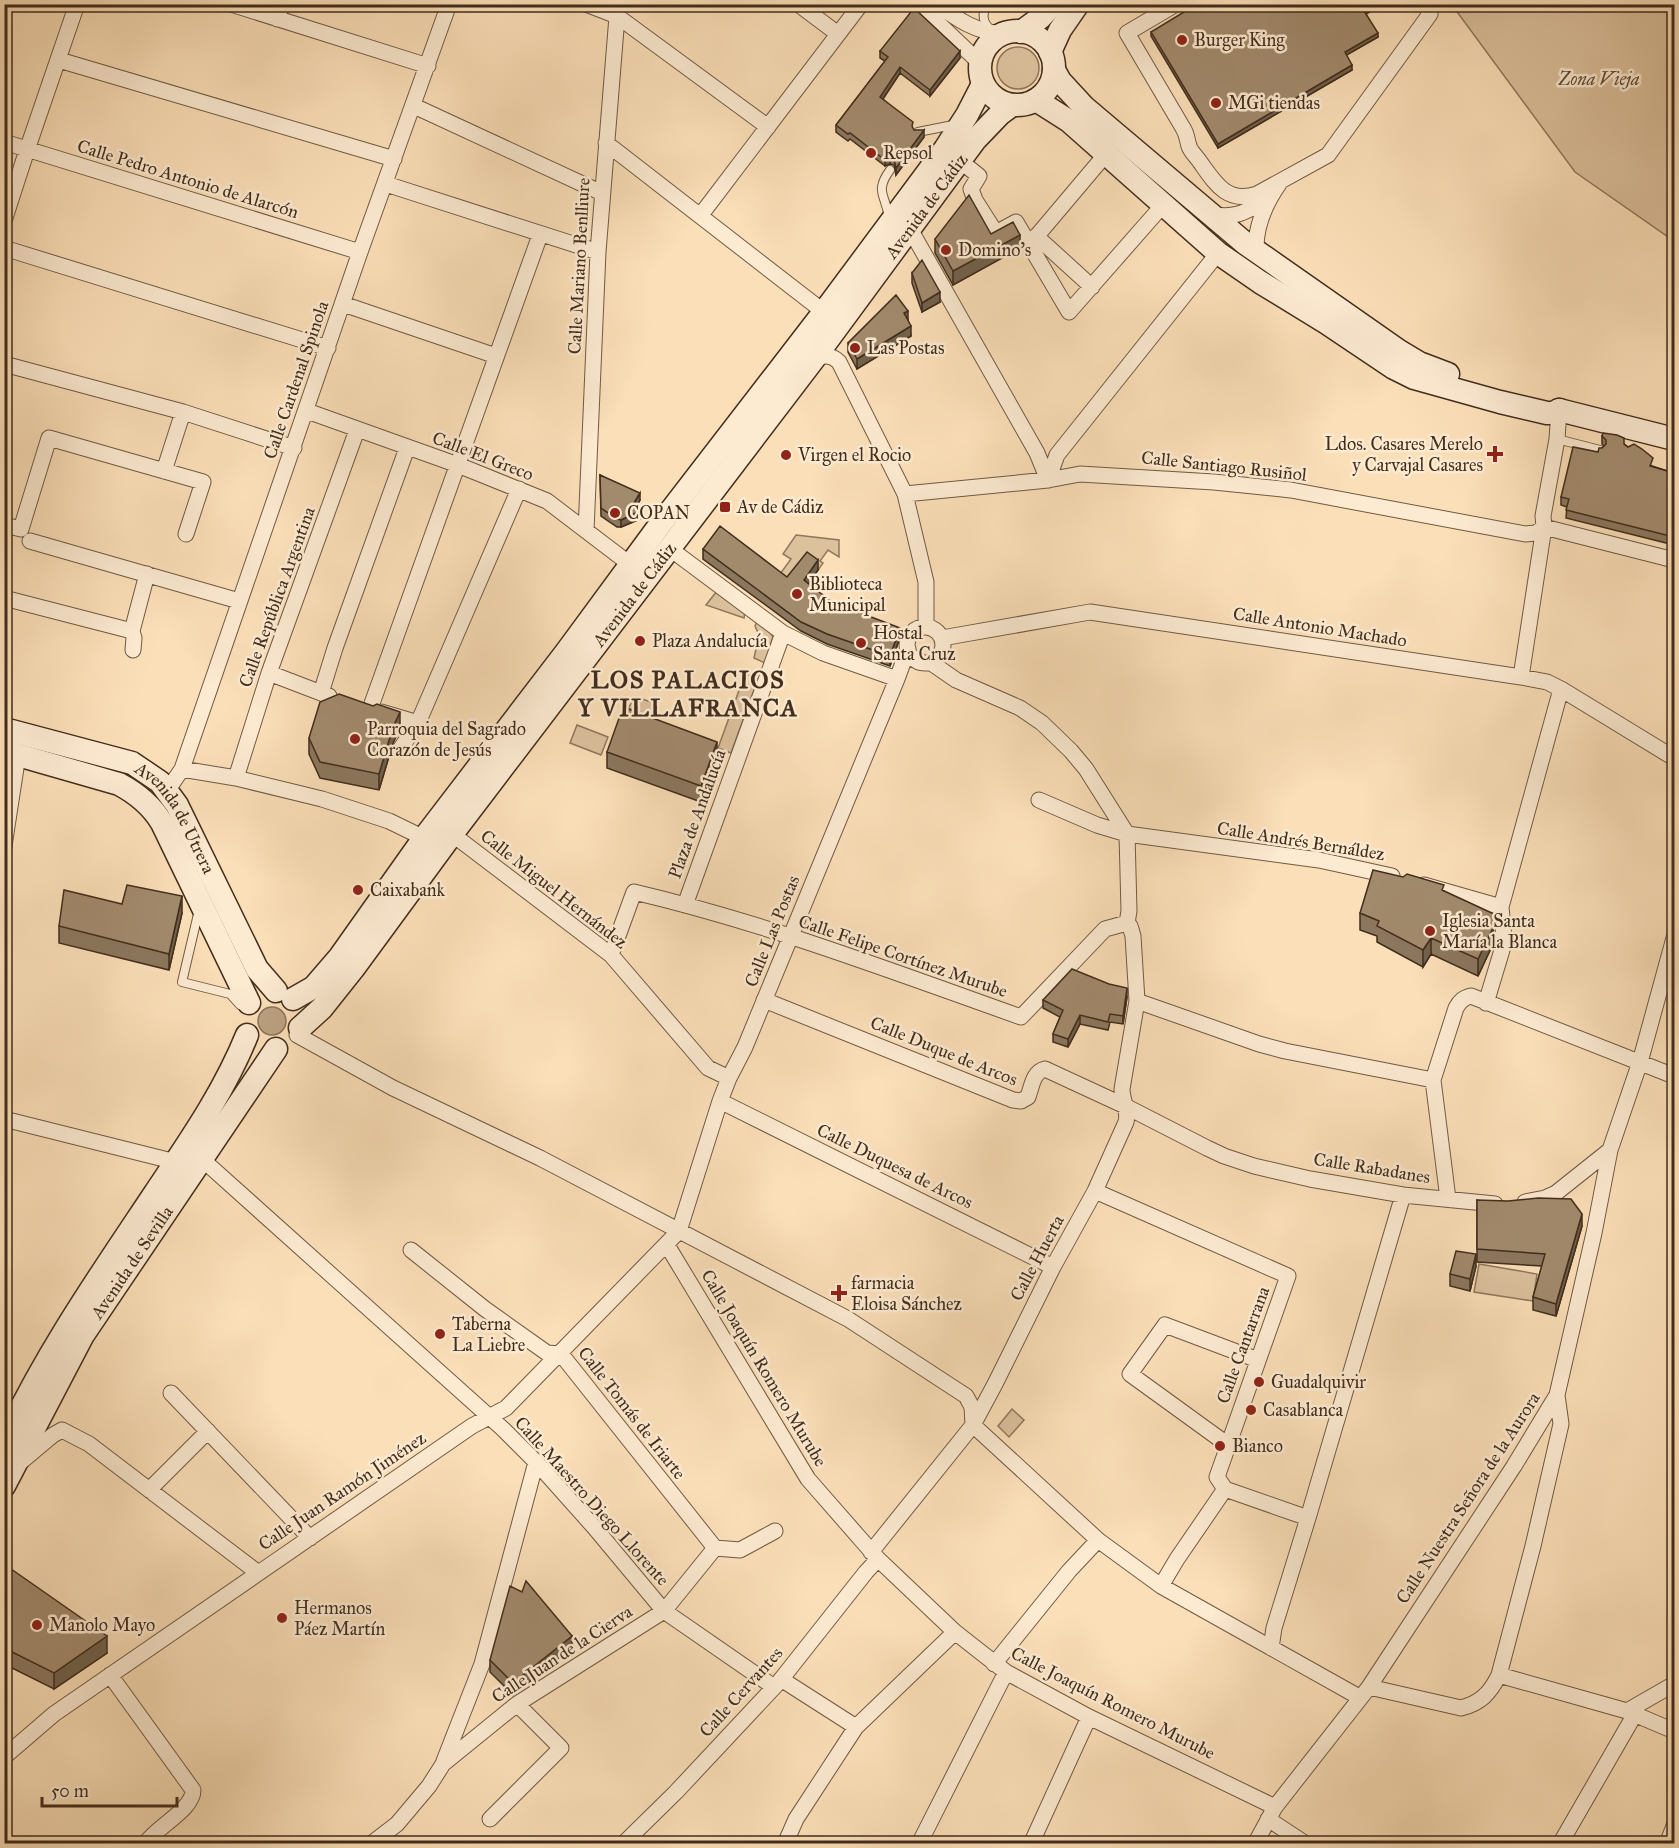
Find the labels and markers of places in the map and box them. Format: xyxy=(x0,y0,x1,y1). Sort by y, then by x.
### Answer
place label: Burger King xyxy=(1194,29,1285,52)
marker: Burger King xyxy=(1175,33,1189,47)
place label: MGi tiendas xyxy=(1228,92,1320,114)
marker: MGi tiendas xyxy=(1209,96,1223,110)
place label: Repsol xyxy=(883,142,933,164)
marker: Repsol xyxy=(864,146,878,160)
place label: Domino's xyxy=(958,239,1031,261)
marker: Domino's xyxy=(939,243,953,257)
place label: Las Postas xyxy=(867,337,945,359)
marker: Las Postas xyxy=(848,341,862,355)
place label: Ldos. Casares Merelo y Carvajal Casares xyxy=(1325,433,1483,476)
place label: Virgen el Rocio xyxy=(797,444,911,467)
marker: Ldos. Casares Merelo y Carvajal Casares xyxy=(1488,447,1502,461)
marker: Virgen el Rocio xyxy=(779,448,793,462)
place label: Av de Cádiz xyxy=(736,496,824,518)
marker: Av de Cádiz xyxy=(718,500,732,514)
place label: COPAN xyxy=(627,502,690,524)
marker: COPAN xyxy=(608,506,622,520)
place label: Biblioteca Municipal xyxy=(809,573,886,616)
marker: Biblioteca Municipal xyxy=(790,587,804,601)
place label: Hostal Santa Cruz xyxy=(873,622,956,665)
place label: Plaza Andalucía xyxy=(652,630,768,652)
marker: Plaza Andalucía xyxy=(633,634,647,648)
marker: Hostal Santa Cruz xyxy=(854,636,868,650)
place label: Parroquia del Sagrado Corazón de Jesús xyxy=(367,718,526,762)
marker: Parroquia del Sagrado Corazón de Jesús xyxy=(348,732,362,746)
place label: Caixabank xyxy=(370,879,446,901)
marker: Caixabank xyxy=(351,883,365,897)
place label: Iglesia Santa María la Blanca xyxy=(1442,910,1557,953)
marker: Iglesia Santa María la Blanca xyxy=(1423,924,1437,938)
place label: farmacia Eloisa Sánchez xyxy=(851,1272,962,1315)
marker: farmacia Eloisa Sánchez xyxy=(832,1286,846,1300)
place label: Taberna La Liebre xyxy=(452,1313,525,1356)
marker: Taberna La Liebre xyxy=(433,1327,447,1341)
place label: Guadalquivir xyxy=(1271,1371,1366,1394)
marker: Guadalquivir xyxy=(1252,1375,1266,1389)
place label: Casablanca xyxy=(1263,1399,1344,1421)
marker: Casablanca xyxy=(1244,1403,1258,1417)
place label: Bianco xyxy=(1232,1435,1283,1457)
marker: Bianco xyxy=(1213,1439,1227,1453)
place label: Hermanos Páez Martín xyxy=(294,1597,386,1640)
marker: Hermanos Páez Martín xyxy=(275,1611,289,1625)
place label: Manolo Mayo xyxy=(49,1614,155,1636)
marker: Manolo Mayo xyxy=(30,1618,44,1632)

